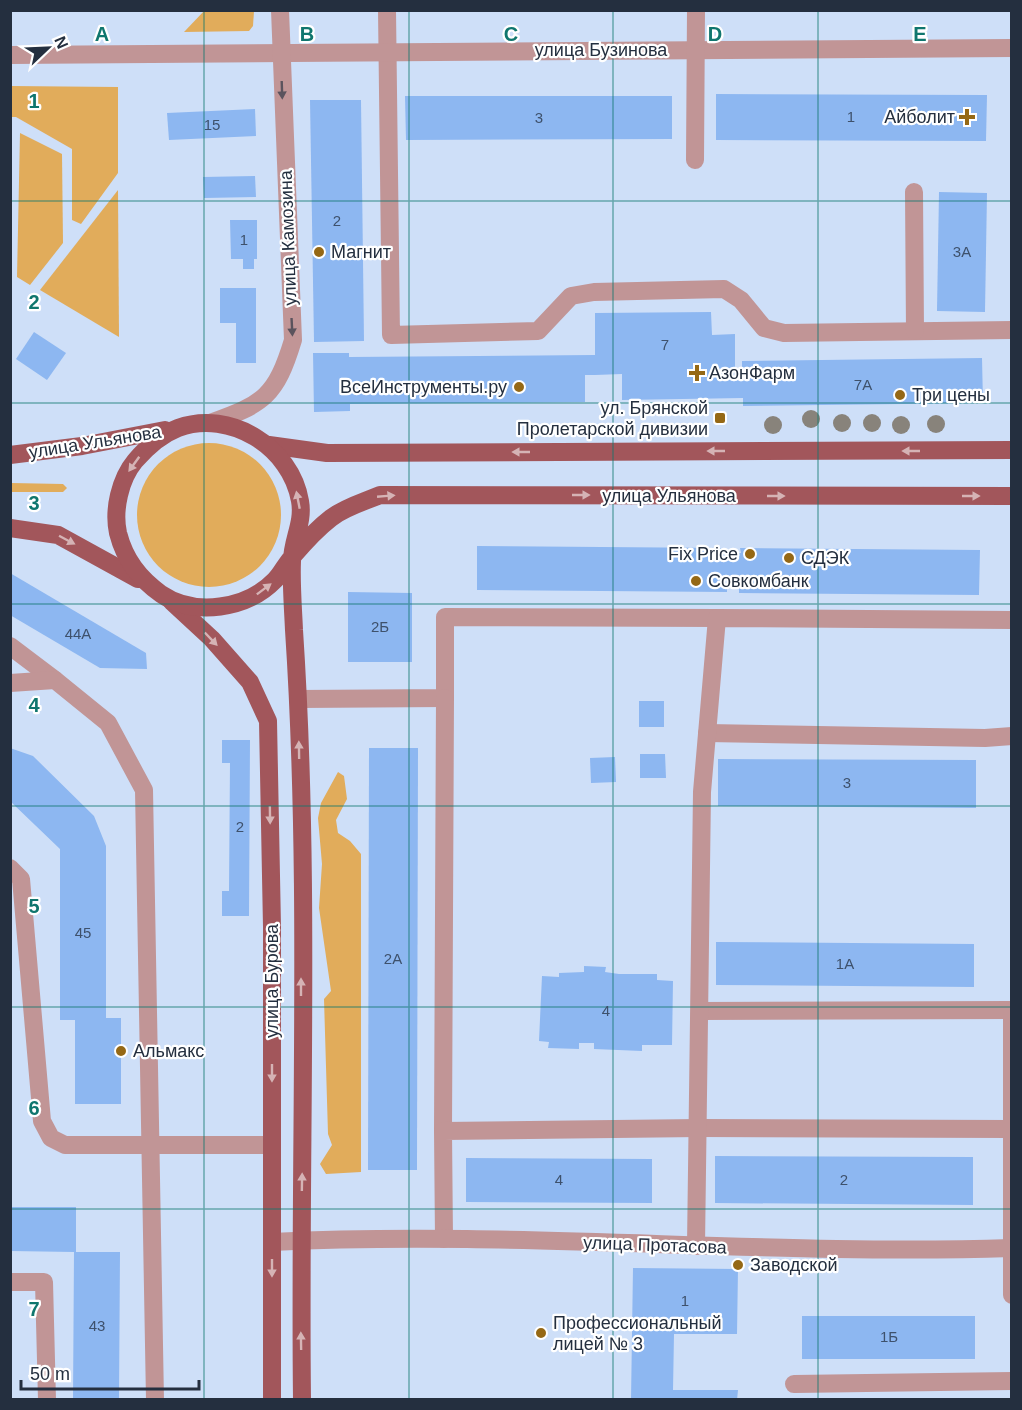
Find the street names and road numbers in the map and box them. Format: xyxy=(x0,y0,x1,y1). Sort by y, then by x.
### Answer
street label: улица Бузинова xyxy=(535,40,668,60)
street label: улица Камозина xyxy=(276,169,300,306)
street label: улица Ульянова xyxy=(27,422,164,462)
street label: улица Ульянова xyxy=(602,486,737,506)
street label: улица Бурова xyxy=(262,923,282,1038)
street label: улица Протасова xyxy=(583,1232,728,1258)

